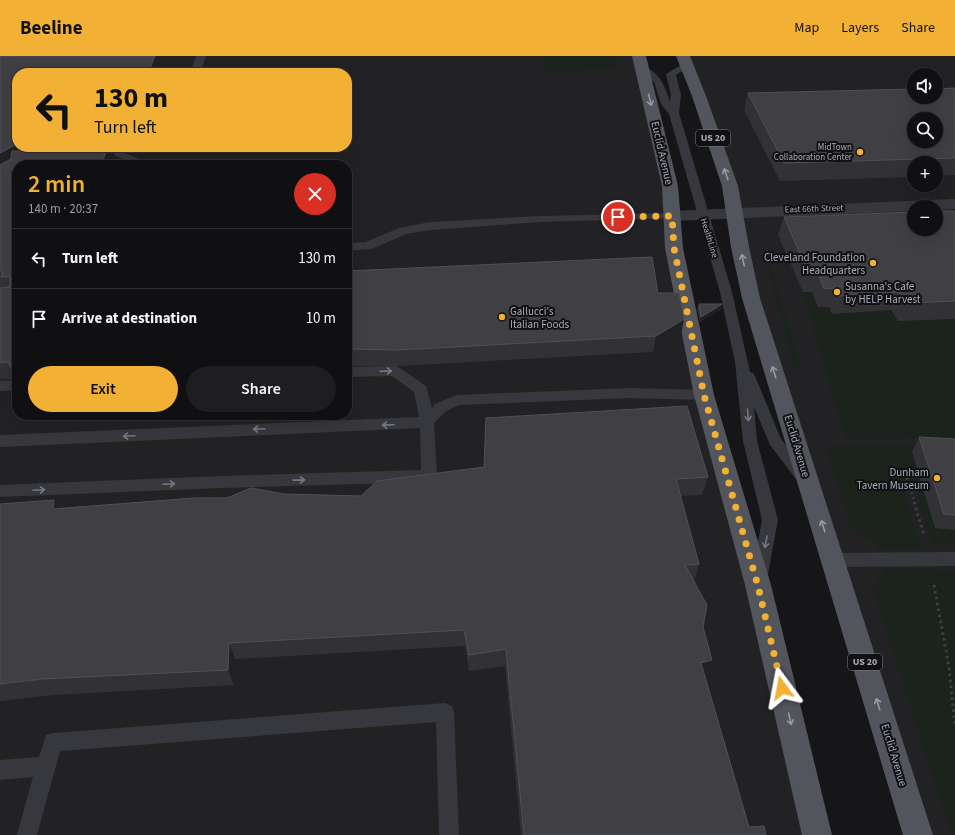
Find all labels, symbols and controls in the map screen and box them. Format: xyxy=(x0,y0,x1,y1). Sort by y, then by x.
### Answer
text: Beeline xyxy=(20,15,83,42)
text: Map xyxy=(794,18,819,38)
text: Layers xyxy=(841,18,879,38)
text: Share xyxy=(901,18,935,38)
map controls xyxy=(907,68,943,236)
button: sound xyxy=(907,68,943,104)
text: 130 m xyxy=(94,78,168,118)
icon: left xyxy=(28,84,80,136)
one-way arrow xyxy=(647,93,654,106)
button: search xyxy=(907,112,943,148)
text: Turn left xyxy=(94,115,156,140)
street label: Euclid Avenue xyxy=(647,120,677,187)
road number: US 20 xyxy=(696,130,730,146)
place label: MidTown Collaboration Center xyxy=(774,141,853,164)
marker: MidTown Collaboration Center xyxy=(855,147,865,157)
button: + xyxy=(907,156,943,192)
text: 2 min xyxy=(28,167,85,202)
one-way arrow xyxy=(721,169,729,181)
button: close xyxy=(294,173,336,215)
text: 140 m · 20:37 xyxy=(28,200,98,218)
pin xyxy=(601,200,635,234)
button: − xyxy=(907,200,943,236)
street label: East 66th Street xyxy=(784,201,844,217)
icon: arrive xyxy=(607,206,629,228)
street label: HealthLine xyxy=(697,217,721,260)
icon: left xyxy=(28,248,50,270)
text: Turn left xyxy=(62,248,118,269)
text: 130 m xyxy=(298,248,336,269)
place label: Cleveland Foundation Headquarters xyxy=(764,250,865,278)
one-way arrow xyxy=(738,254,746,267)
marker: Cleveland Foundation Headquarters xyxy=(868,258,878,268)
place label: Susanna's Cafe by HELP Harvest xyxy=(845,279,921,307)
marker: Susanna's Cafe by HELP Harvest xyxy=(832,287,842,297)
place label: Gallucci's Italian Foods xyxy=(510,304,570,332)
icon: arrive xyxy=(28,308,50,330)
text: Arrive at destination xyxy=(62,308,197,329)
text: 10 m xyxy=(306,308,336,329)
marker: Gallucci's Italian Foods xyxy=(497,312,507,322)
one-way arrow xyxy=(770,365,777,378)
button: Exit xyxy=(28,366,178,412)
button: Share xyxy=(186,366,336,412)
one-way arrow xyxy=(379,367,392,375)
one-way arrow xyxy=(744,408,751,421)
street label: Euclid Avenue xyxy=(780,413,814,480)
one-way arrow xyxy=(382,421,395,428)
one-way arrow xyxy=(253,426,266,433)
one-way arrow xyxy=(123,432,136,439)
place label: Dunham Tavern Museum xyxy=(857,465,929,493)
marker: Dunham Tavern Museum xyxy=(932,473,942,483)
one-way arrow xyxy=(292,476,305,483)
one-way arrow xyxy=(162,480,175,488)
one-way arrow xyxy=(32,486,45,493)
one-way arrow xyxy=(819,520,826,533)
one-way arrow xyxy=(762,535,770,548)
road number: US 20 xyxy=(848,654,882,670)
position arrow xyxy=(761,667,803,709)
one-way arrow xyxy=(874,698,881,711)
one-way arrow xyxy=(786,712,794,725)
street label: Euclid Avenue xyxy=(877,722,911,789)

